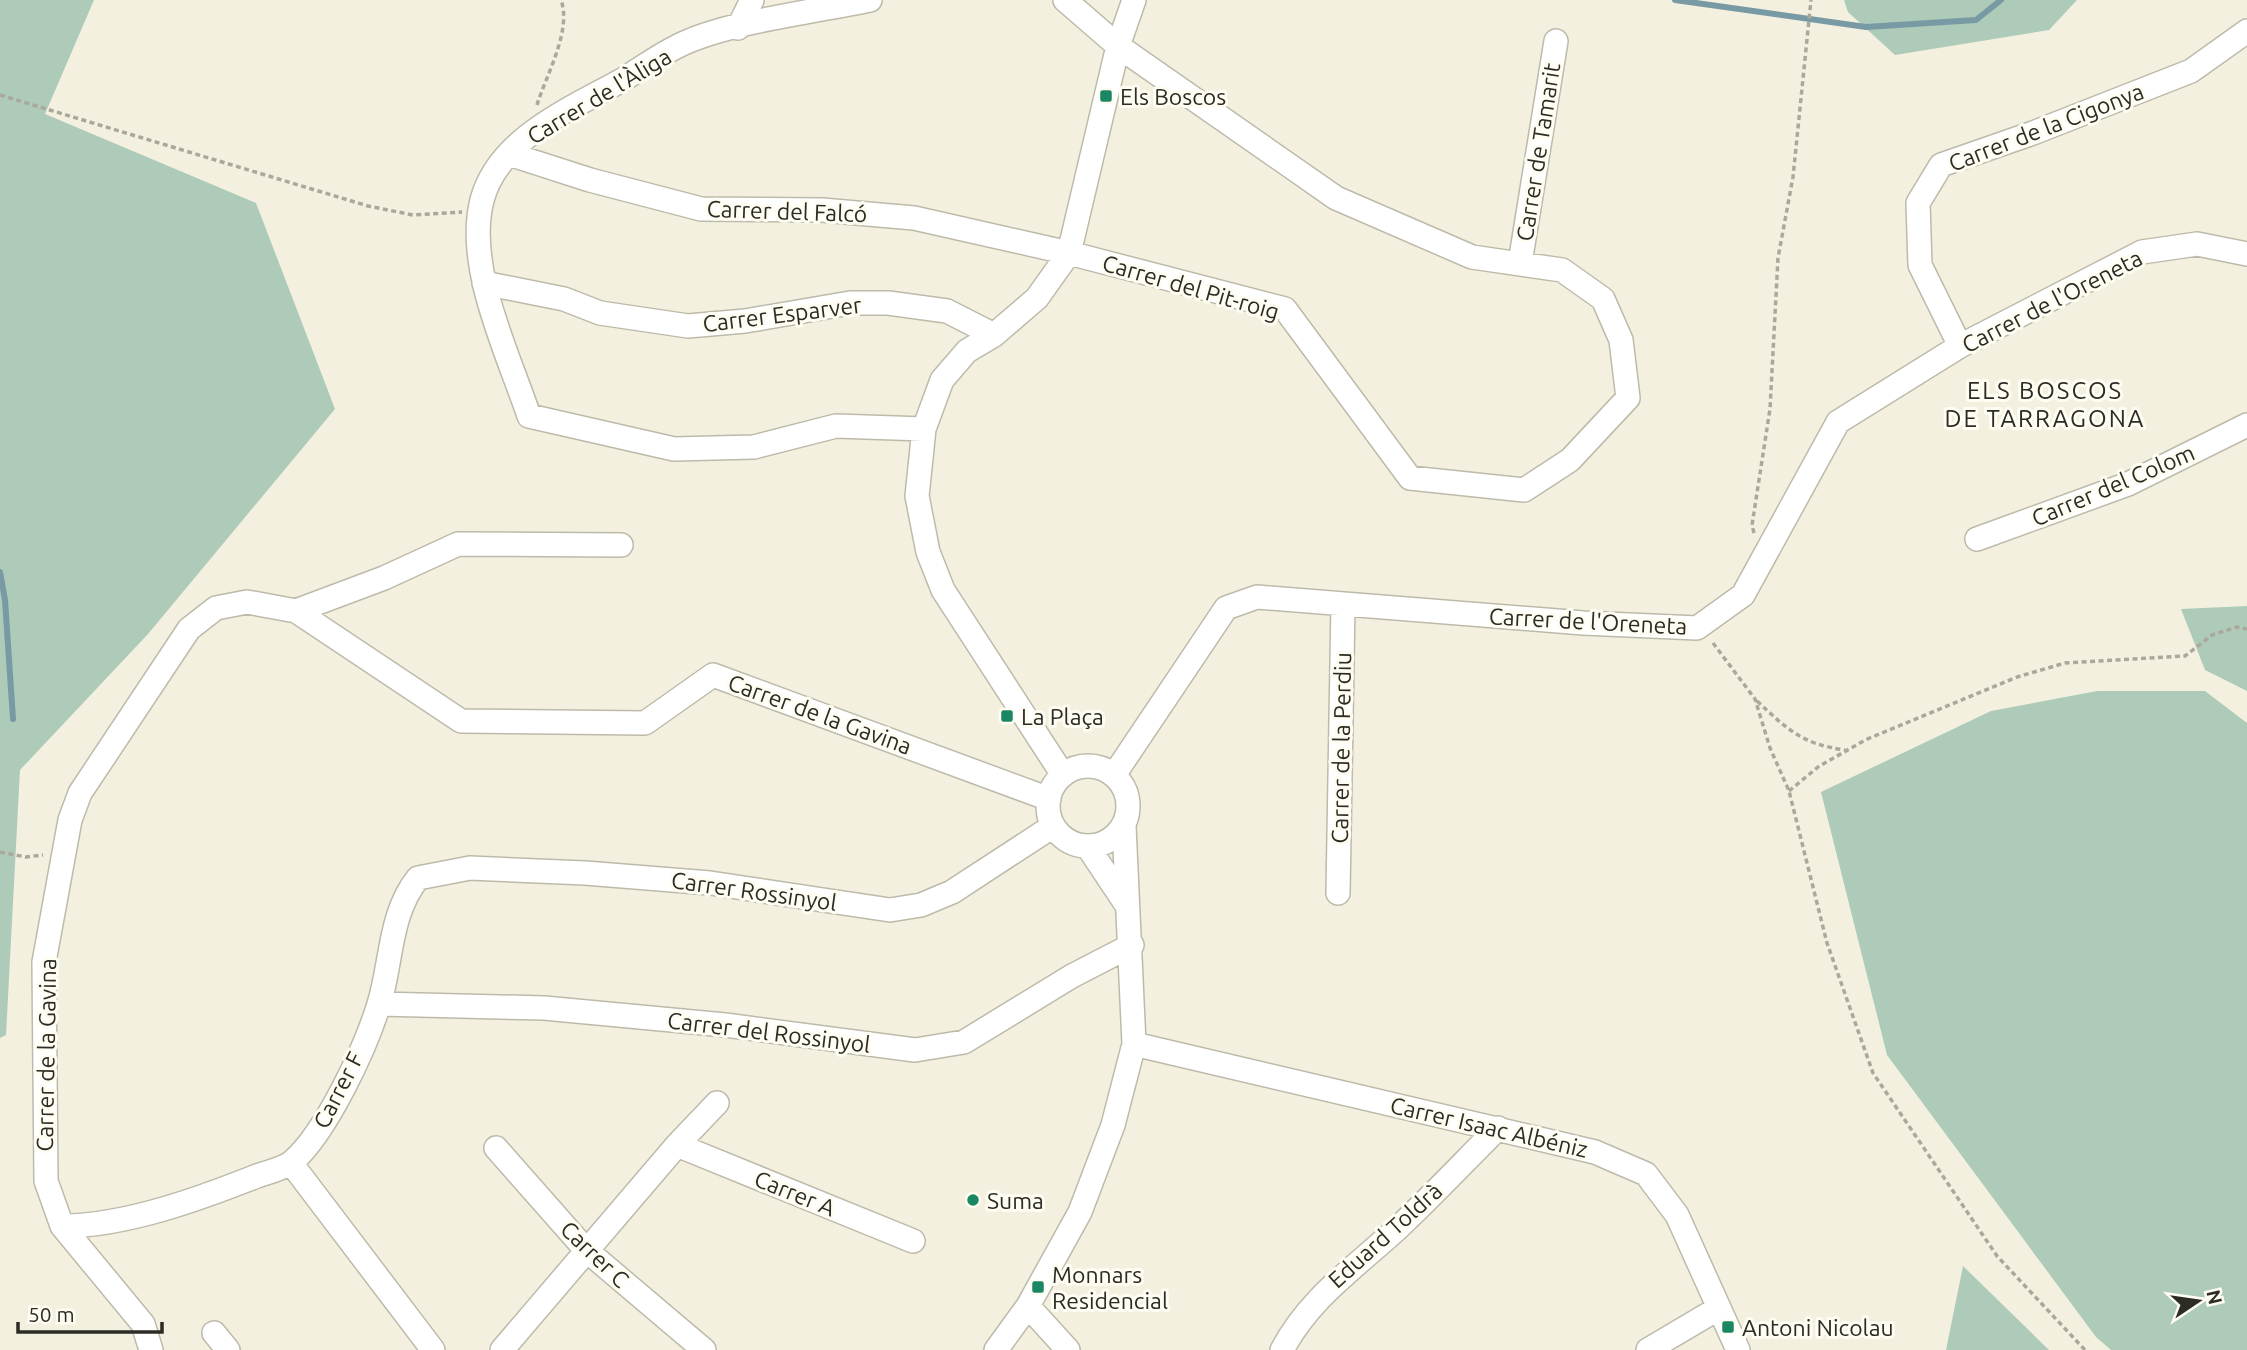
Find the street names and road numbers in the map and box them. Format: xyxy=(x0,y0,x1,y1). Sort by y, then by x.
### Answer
street label: Carrer de l'Àliga xyxy=(522,42,675,149)
street label: Carrer de Tamarit xyxy=(1512,61,1564,243)
street label: Carrer de la Cigonya xyxy=(1945,78,2147,176)
street label: Carrer del Falcó xyxy=(706,196,868,226)
street label: Carrer de l'Oreneta xyxy=(1958,245,2146,357)
street label: Carrer del Pit-roig xyxy=(1100,250,1282,324)
street label: Carrer Esparver xyxy=(701,292,863,336)
street label: Carrer del Colom xyxy=(2028,439,2198,531)
street label: Carrer de l'Oreneta xyxy=(1488,603,1688,639)
street label: Carrer de la Perdiu xyxy=(1327,652,1355,844)
street label: Carrer de la Gavina xyxy=(725,669,915,759)
street label: Carrer Rossinyol xyxy=(670,867,838,915)
street label: Carrer de la Gavina xyxy=(32,958,60,1152)
street label: Carrer del Rossinyol xyxy=(666,1007,872,1057)
street label: Carrer F xyxy=(308,1048,368,1132)
street label: Carrer Isaac Albéniz xyxy=(1388,1092,1590,1162)
street label: Carrer A xyxy=(751,1165,839,1221)
street label: Eduard Toldrà xyxy=(1323,1178,1447,1292)
street label: Carrer C xyxy=(556,1216,634,1292)

